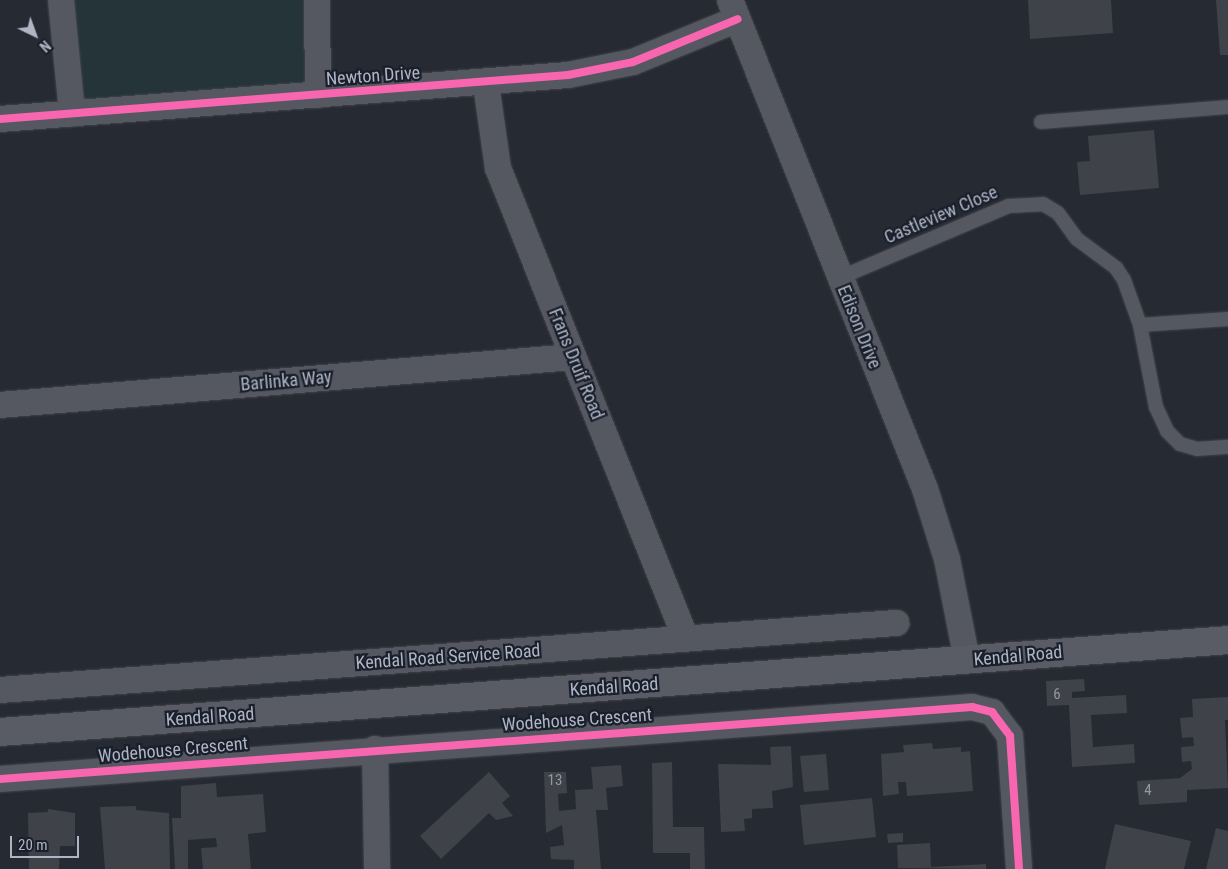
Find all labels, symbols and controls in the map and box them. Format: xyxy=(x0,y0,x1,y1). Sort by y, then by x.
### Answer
north arrow xyxy=(10,10,60,60)
text: N xyxy=(37,37,54,55)
street label: Newton Drive xyxy=(325,62,421,90)
street label: Castleview Close xyxy=(881,181,1001,249)
street label: Edison Drive xyxy=(833,282,885,372)
street label: Frans Druif Road xyxy=(544,305,608,423)
street label: Barlinka Way xyxy=(240,366,332,396)
street label: Kendal Road Service Road xyxy=(355,640,541,674)
street label: Kendal Road xyxy=(973,641,1063,671)
street label: Kendal Road xyxy=(569,673,659,701)
house number: 6 xyxy=(1053,686,1061,704)
street label: Kendal Road xyxy=(165,703,255,731)
street label: Wodehouse Crescent xyxy=(501,704,653,736)
street label: Wodehouse Crescent xyxy=(97,733,249,767)
house number: 13 xyxy=(548,772,562,790)
house number: 4 xyxy=(1144,782,1152,800)
scale bar xyxy=(12,826,81,858)
text: 20 m xyxy=(18,836,48,854)

